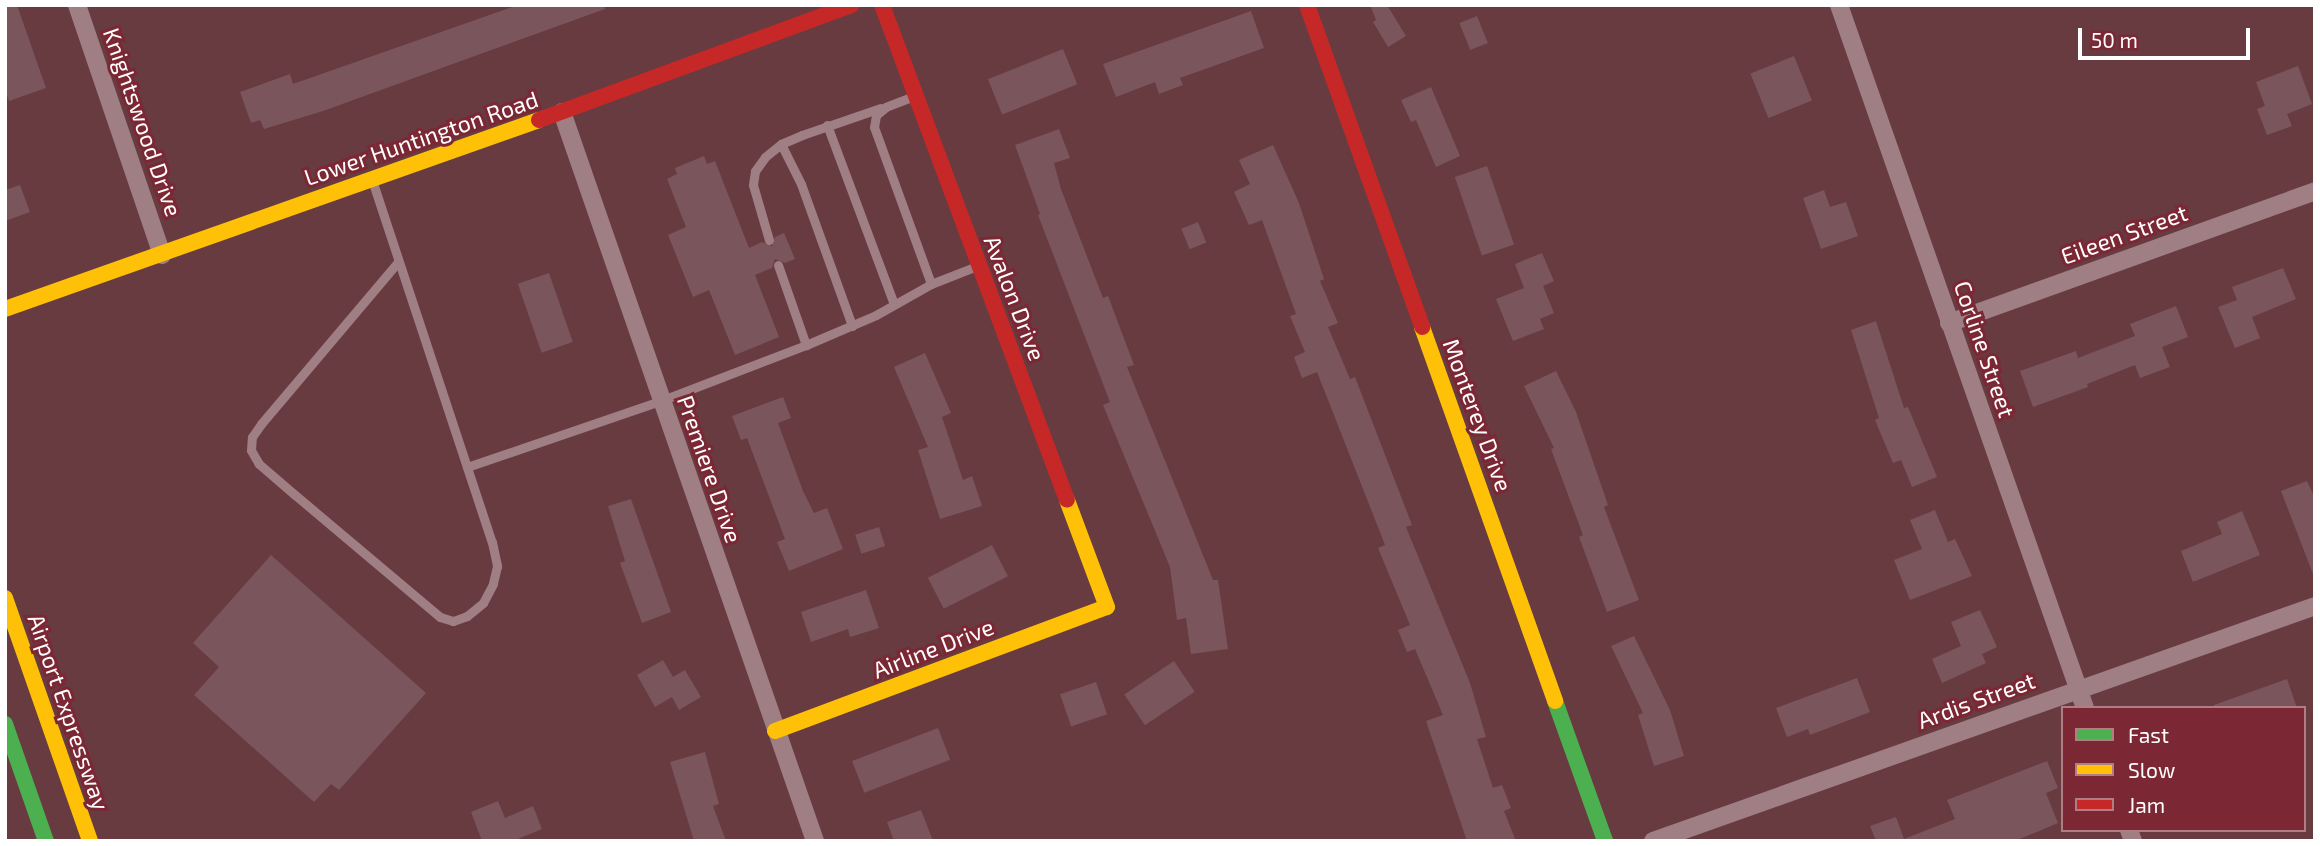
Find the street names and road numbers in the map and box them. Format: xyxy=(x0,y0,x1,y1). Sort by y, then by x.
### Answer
street label: Knightswood Drive xyxy=(98,24,188,220)
street label: Lower Huntington Road xyxy=(300,85,542,191)
street label: Eileen Street xyxy=(2057,198,2191,270)
street label: Avalon Drive xyxy=(979,232,1051,364)
street label: Corline Street xyxy=(1949,277,2021,421)
street label: Monterey Drive xyxy=(1438,335,1518,495)
street label: Premiere Drive xyxy=(672,392,748,546)
street label: Airport Expressway xyxy=(23,610,115,814)
street label: Airline Drive xyxy=(869,612,997,684)
street label: Ardis Street xyxy=(1914,666,2038,734)

